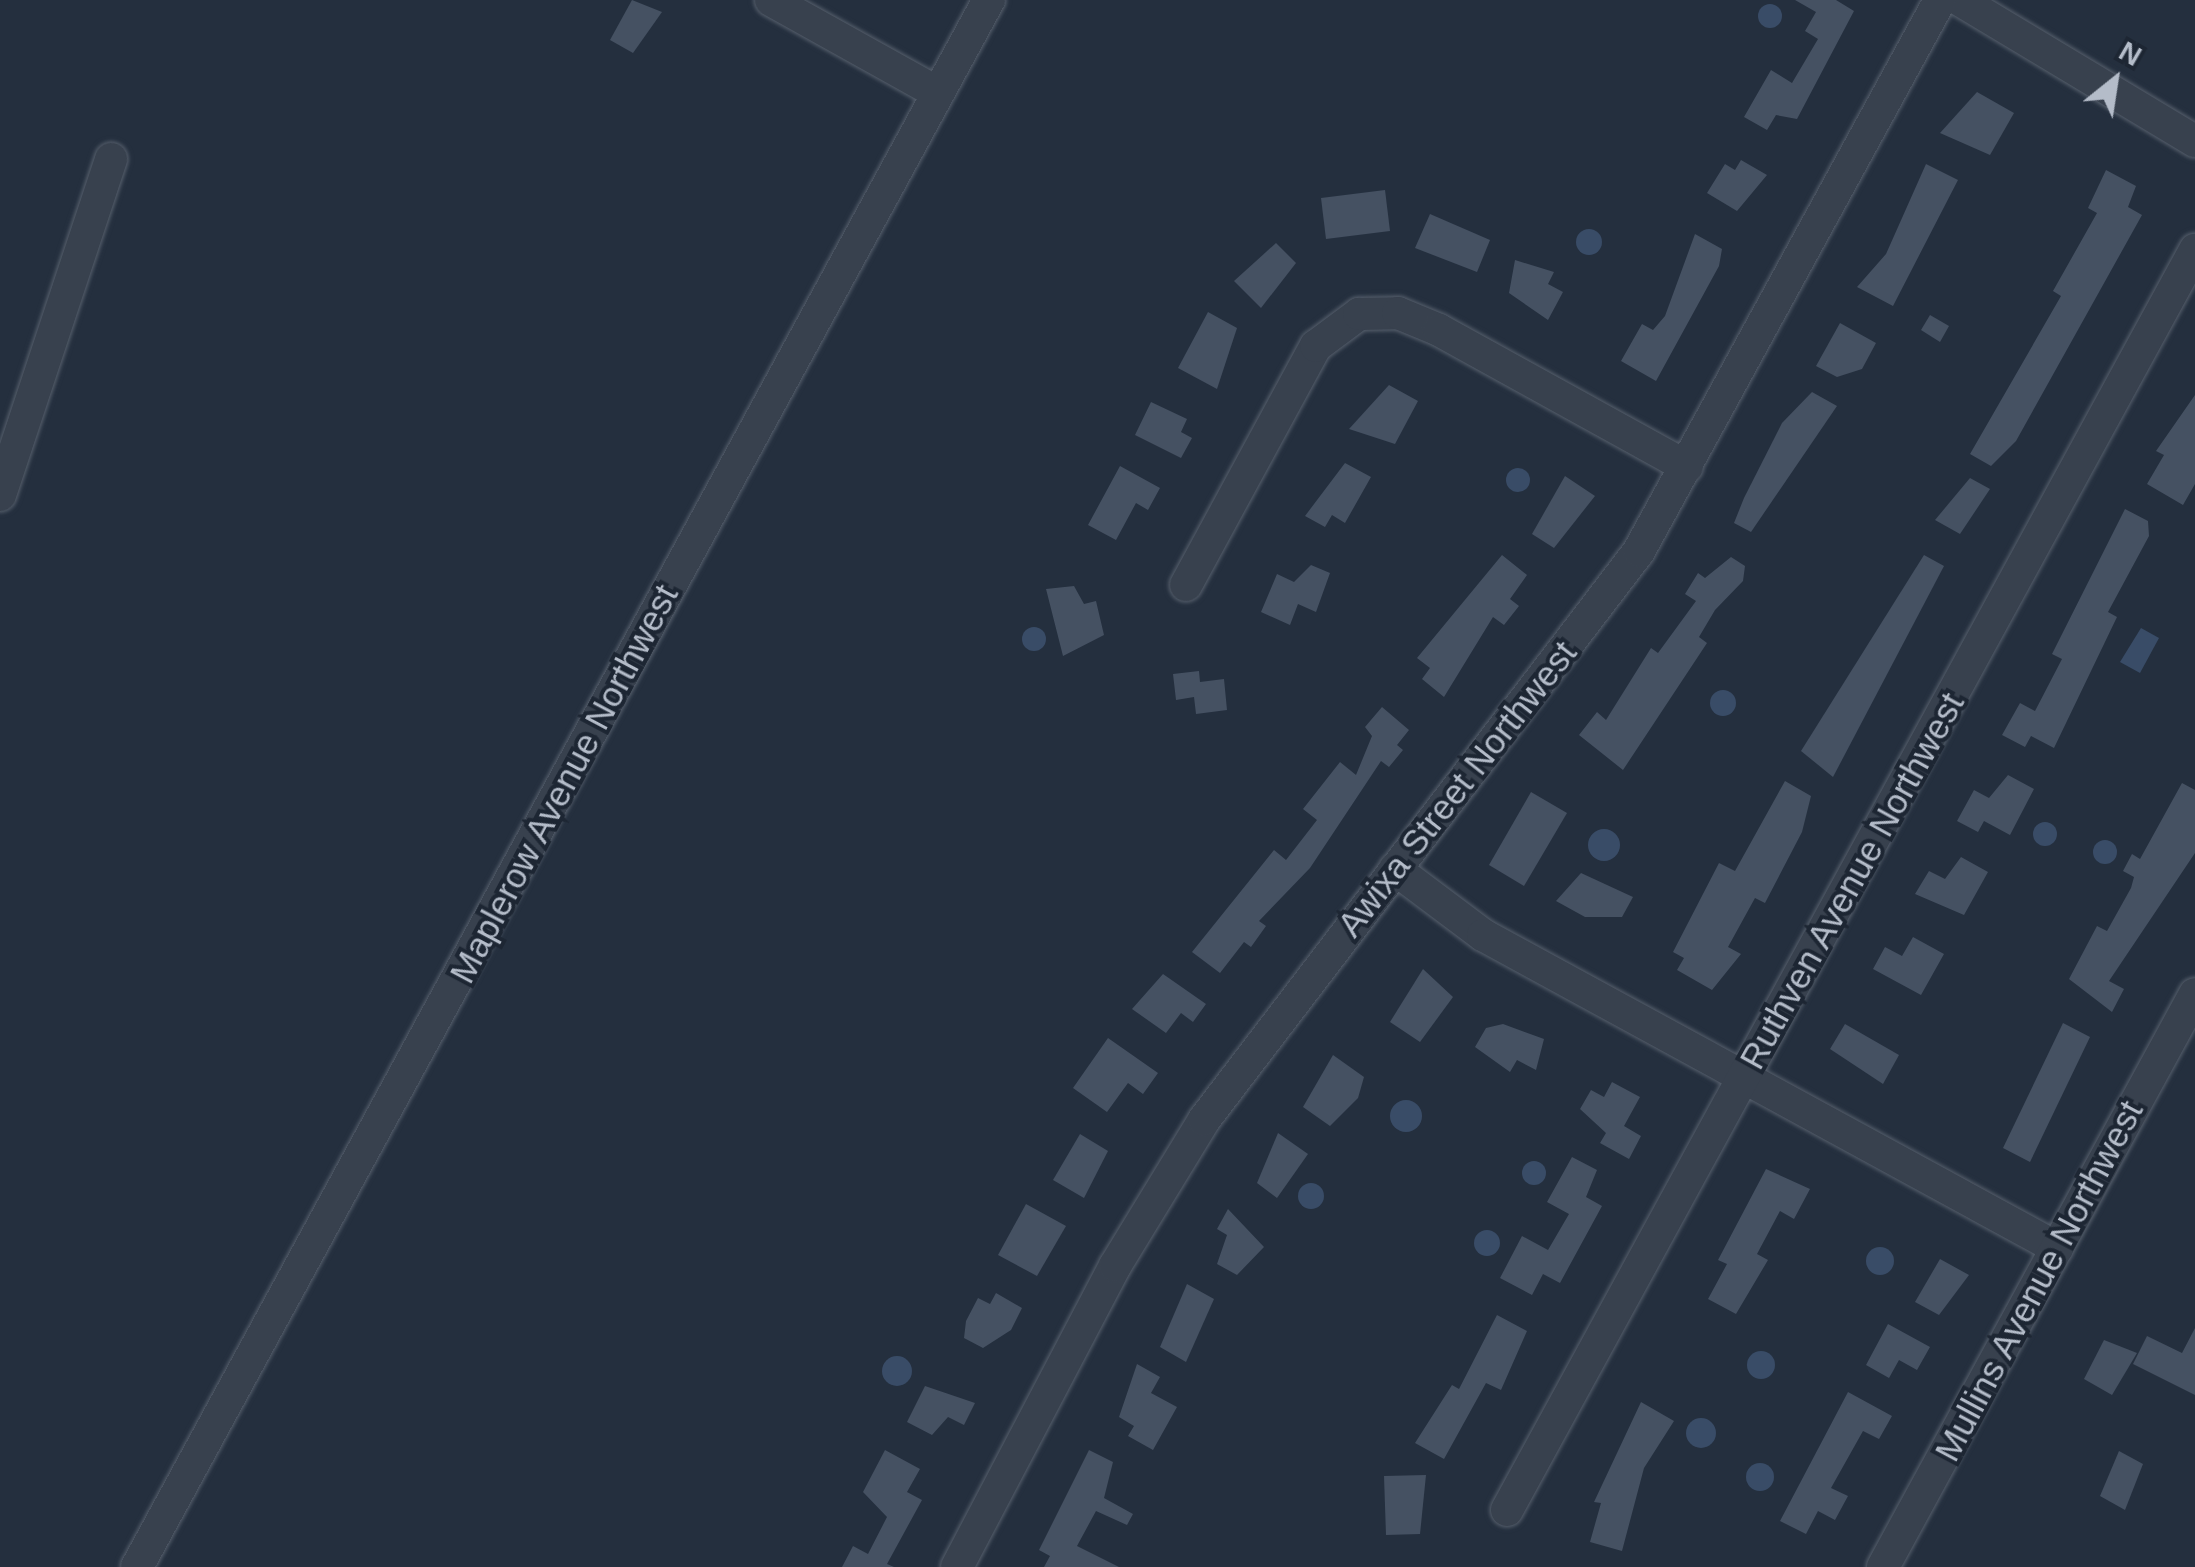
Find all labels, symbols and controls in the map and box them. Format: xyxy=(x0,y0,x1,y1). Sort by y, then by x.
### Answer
north arrow xyxy=(2065,30,2165,130)
text: N xyxy=(2114,35,2147,72)
street label: Maplerow Avenue Northwest xyxy=(441,577,687,991)
street label: Awixa Street Northwest xyxy=(1329,633,1585,945)
street label: Ruthven Avenue Northwest xyxy=(1731,685,1973,1077)
street label: Mullins Avenue Northwest xyxy=(1926,1093,2152,1469)

